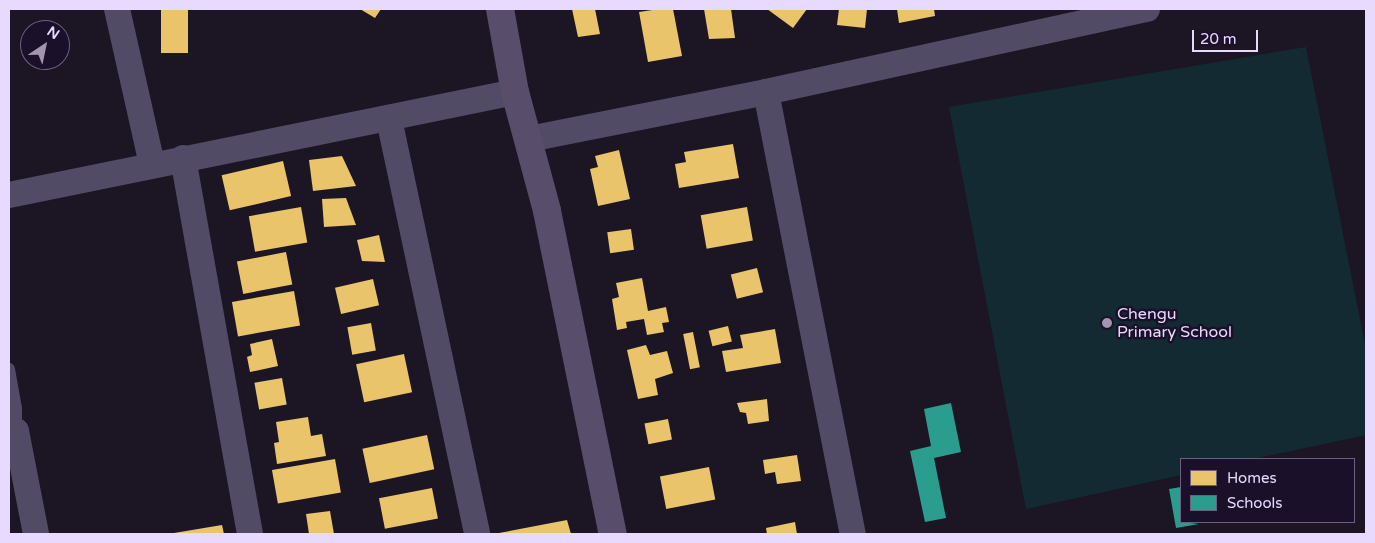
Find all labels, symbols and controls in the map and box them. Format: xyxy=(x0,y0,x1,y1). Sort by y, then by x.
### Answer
north arrow xyxy=(20,20,70,70)
scale bar xyxy=(1195,20,1261,52)
text: N xyxy=(44,23,63,43)
text: 20 m xyxy=(1200,30,1237,48)
place label: Chengu Primary School xyxy=(1117,304,1232,342)
marker: Chengu Primary School xyxy=(1101,317,1113,329)
legend xyxy=(1180,458,1355,523)
text: Homes xyxy=(1227,469,1277,487)
text: Schools xyxy=(1227,494,1283,512)

